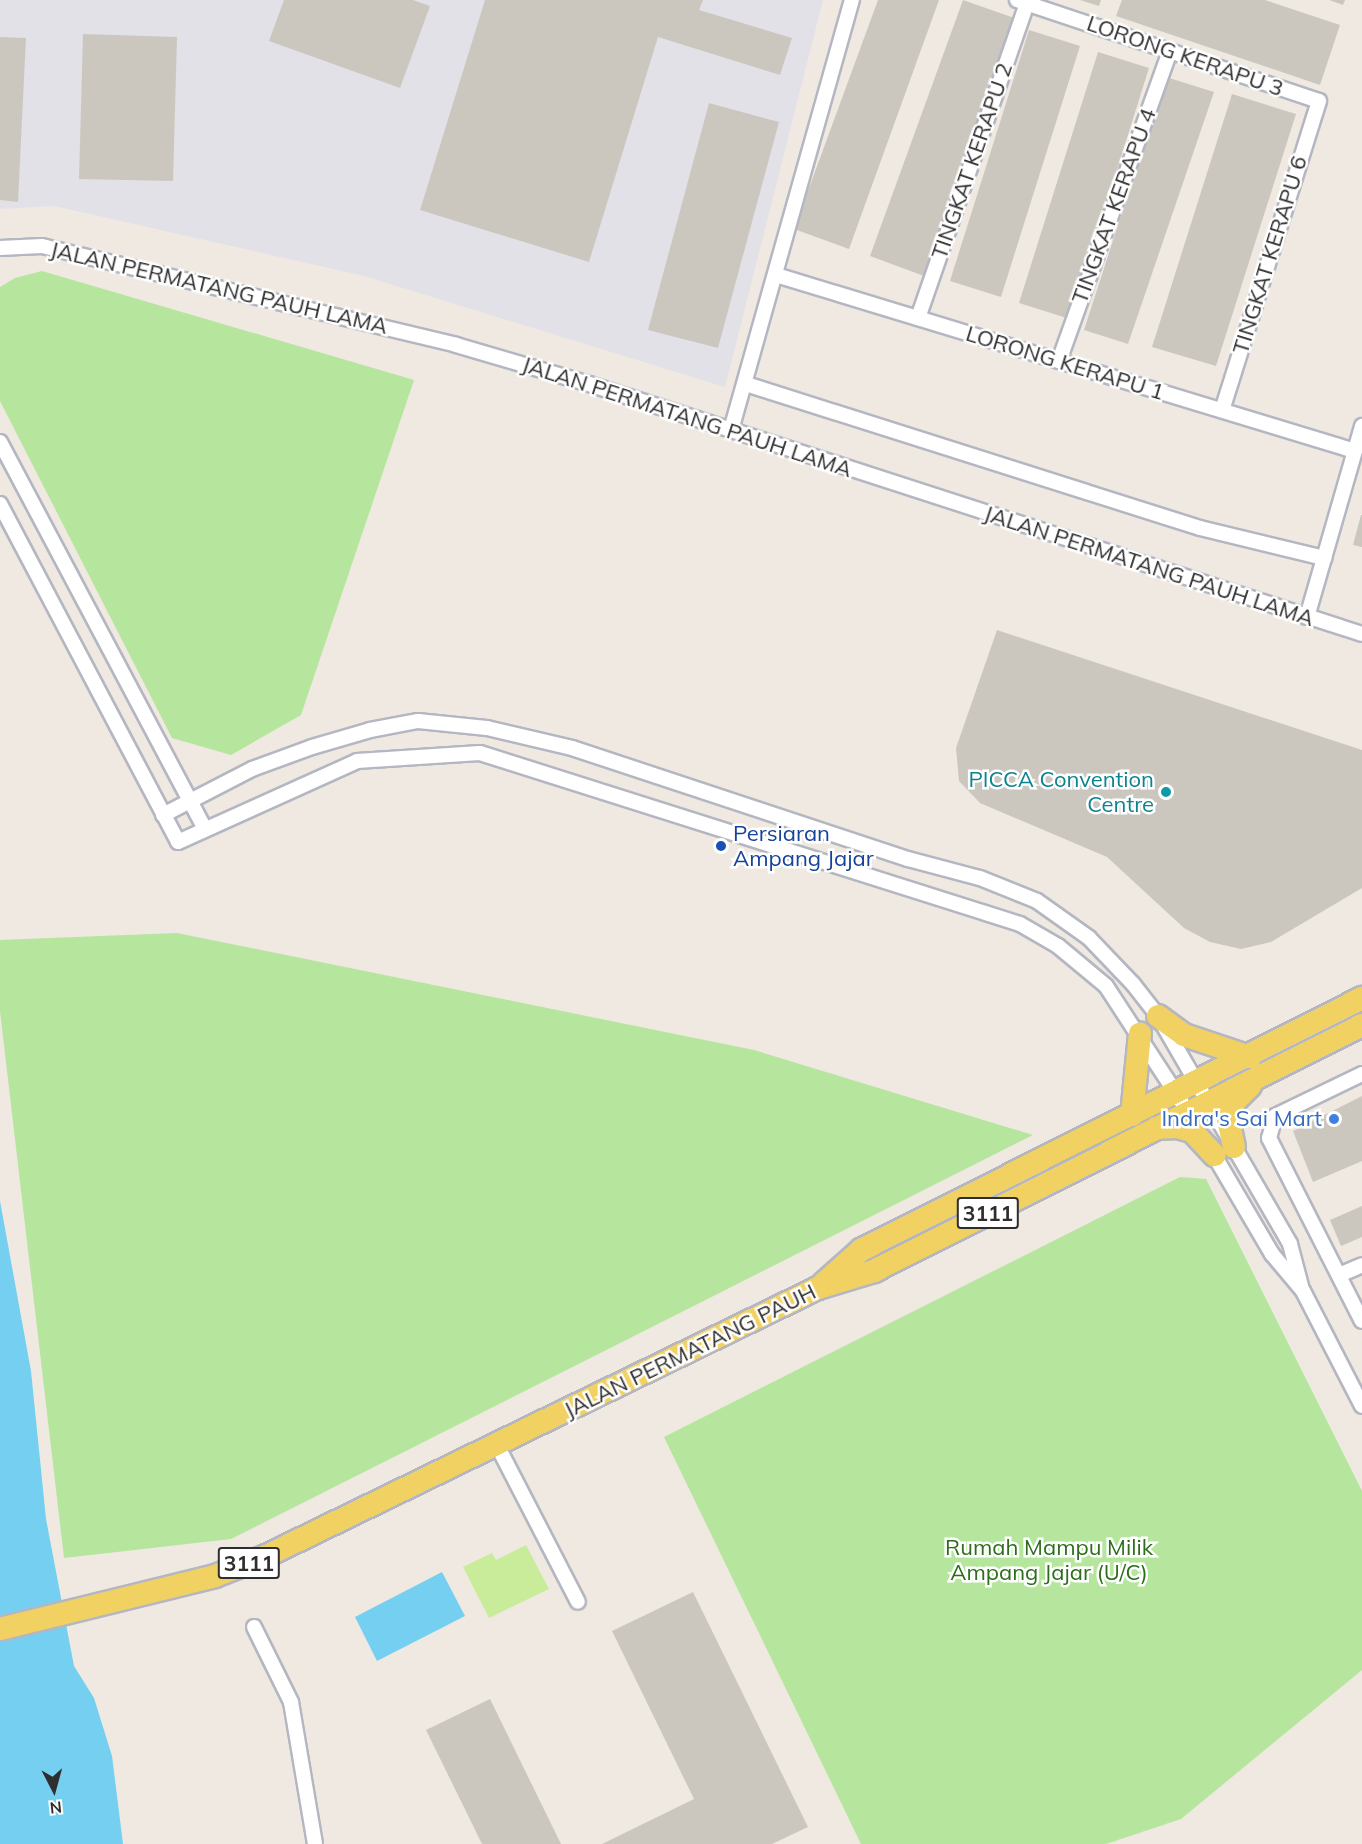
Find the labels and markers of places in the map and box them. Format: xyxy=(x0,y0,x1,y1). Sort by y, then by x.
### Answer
place label: PICCA Convention Centre xyxy=(968,766,1154,818)
marker: PICCA Convention Centre xyxy=(1159,785,1173,799)
place label: Persiaran Ampang Jajar xyxy=(733,820,874,872)
marker: Persiaran Ampang Jajar xyxy=(714,839,728,853)
place label: Indra's Sai Mart xyxy=(1161,1106,1322,1132)
marker: Indra's Sai Mart xyxy=(1327,1112,1341,1126)

